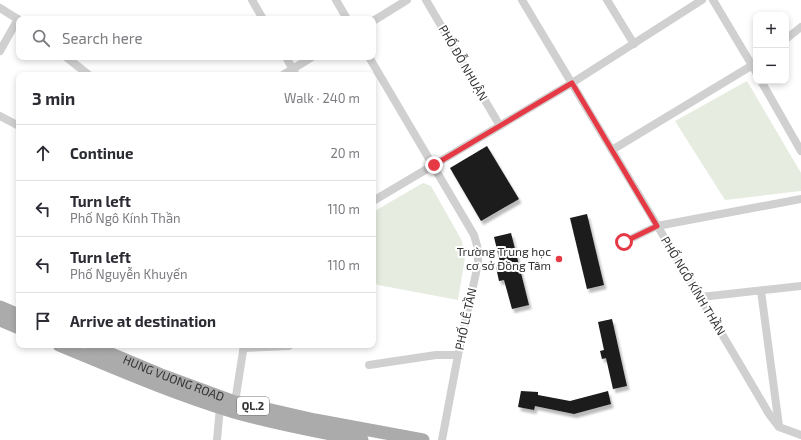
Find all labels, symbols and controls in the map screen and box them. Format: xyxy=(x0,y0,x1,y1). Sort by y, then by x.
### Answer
map controls xyxy=(753,12,789,84)
button: + xyxy=(753,12,789,48)
search box xyxy=(16,16,376,60)
street label: PHỐ ĐỖ NHUẬN xyxy=(436,22,492,103)
icon: search xyxy=(30,27,52,49)
text: Search here xyxy=(62,29,143,47)
button: − xyxy=(753,48,789,84)
text: 3 min xyxy=(32,88,75,108)
text: Walk · 240 m xyxy=(284,90,360,106)
icon: ahead xyxy=(32,142,54,164)
text: Continue xyxy=(70,144,133,162)
text: 20 m xyxy=(331,145,360,161)
route end xyxy=(425,156,443,174)
text: Turn left xyxy=(70,192,131,210)
icon: left xyxy=(32,198,54,220)
text: 110 m xyxy=(328,201,360,217)
text: Phố Ngô Kính Thần xyxy=(70,210,181,226)
route start xyxy=(615,233,633,251)
street label: PHỐ NGÔ KÍNH THẦN xyxy=(659,233,730,337)
place label: Trường Trung học cơ sở Đồng Tâm xyxy=(457,244,551,272)
text: Turn left xyxy=(70,248,131,266)
icon: left xyxy=(32,254,54,276)
marker: Trường Trung học cơ sở Đồng Tâm xyxy=(554,254,564,264)
text: 110 m xyxy=(328,257,360,273)
text: Phố Nguyễn Khuyến xyxy=(70,266,188,282)
street label: PHỐ LÊ TẦN xyxy=(451,286,478,351)
icon: arrive xyxy=(32,310,54,332)
text: Arrive at destination xyxy=(70,312,216,330)
street label: HUNG VUONG ROAD xyxy=(121,352,226,403)
road number: QL.2 xyxy=(237,397,269,415)

